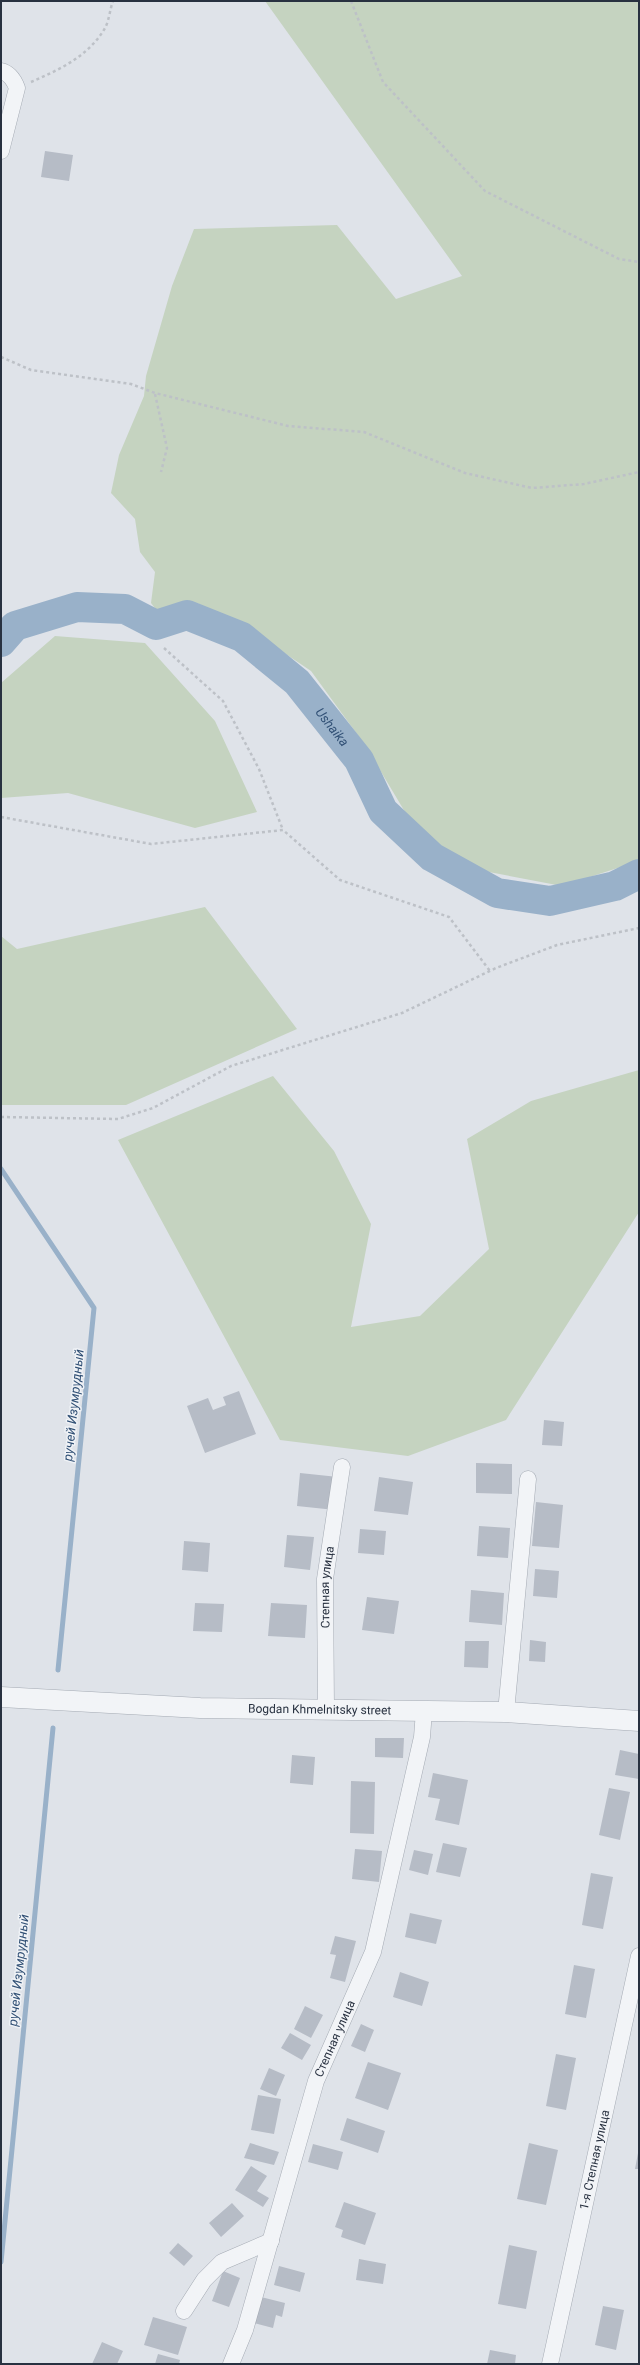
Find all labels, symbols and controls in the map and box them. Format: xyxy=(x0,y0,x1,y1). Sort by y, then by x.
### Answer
water label: Ushaika xyxy=(312,705,352,749)
water label: ручей Изумрудный xyxy=(60,1348,87,1463)
street label: Степная улица xyxy=(318,1545,337,1628)
street label: Bogdan Khmelnitsky street xyxy=(248,1702,391,1718)
water label: ручей Изумрудный xyxy=(5,1913,32,2028)
street label: Степная улица xyxy=(312,1998,358,2079)
street label: 1-я Степная улица xyxy=(577,2108,612,2211)

